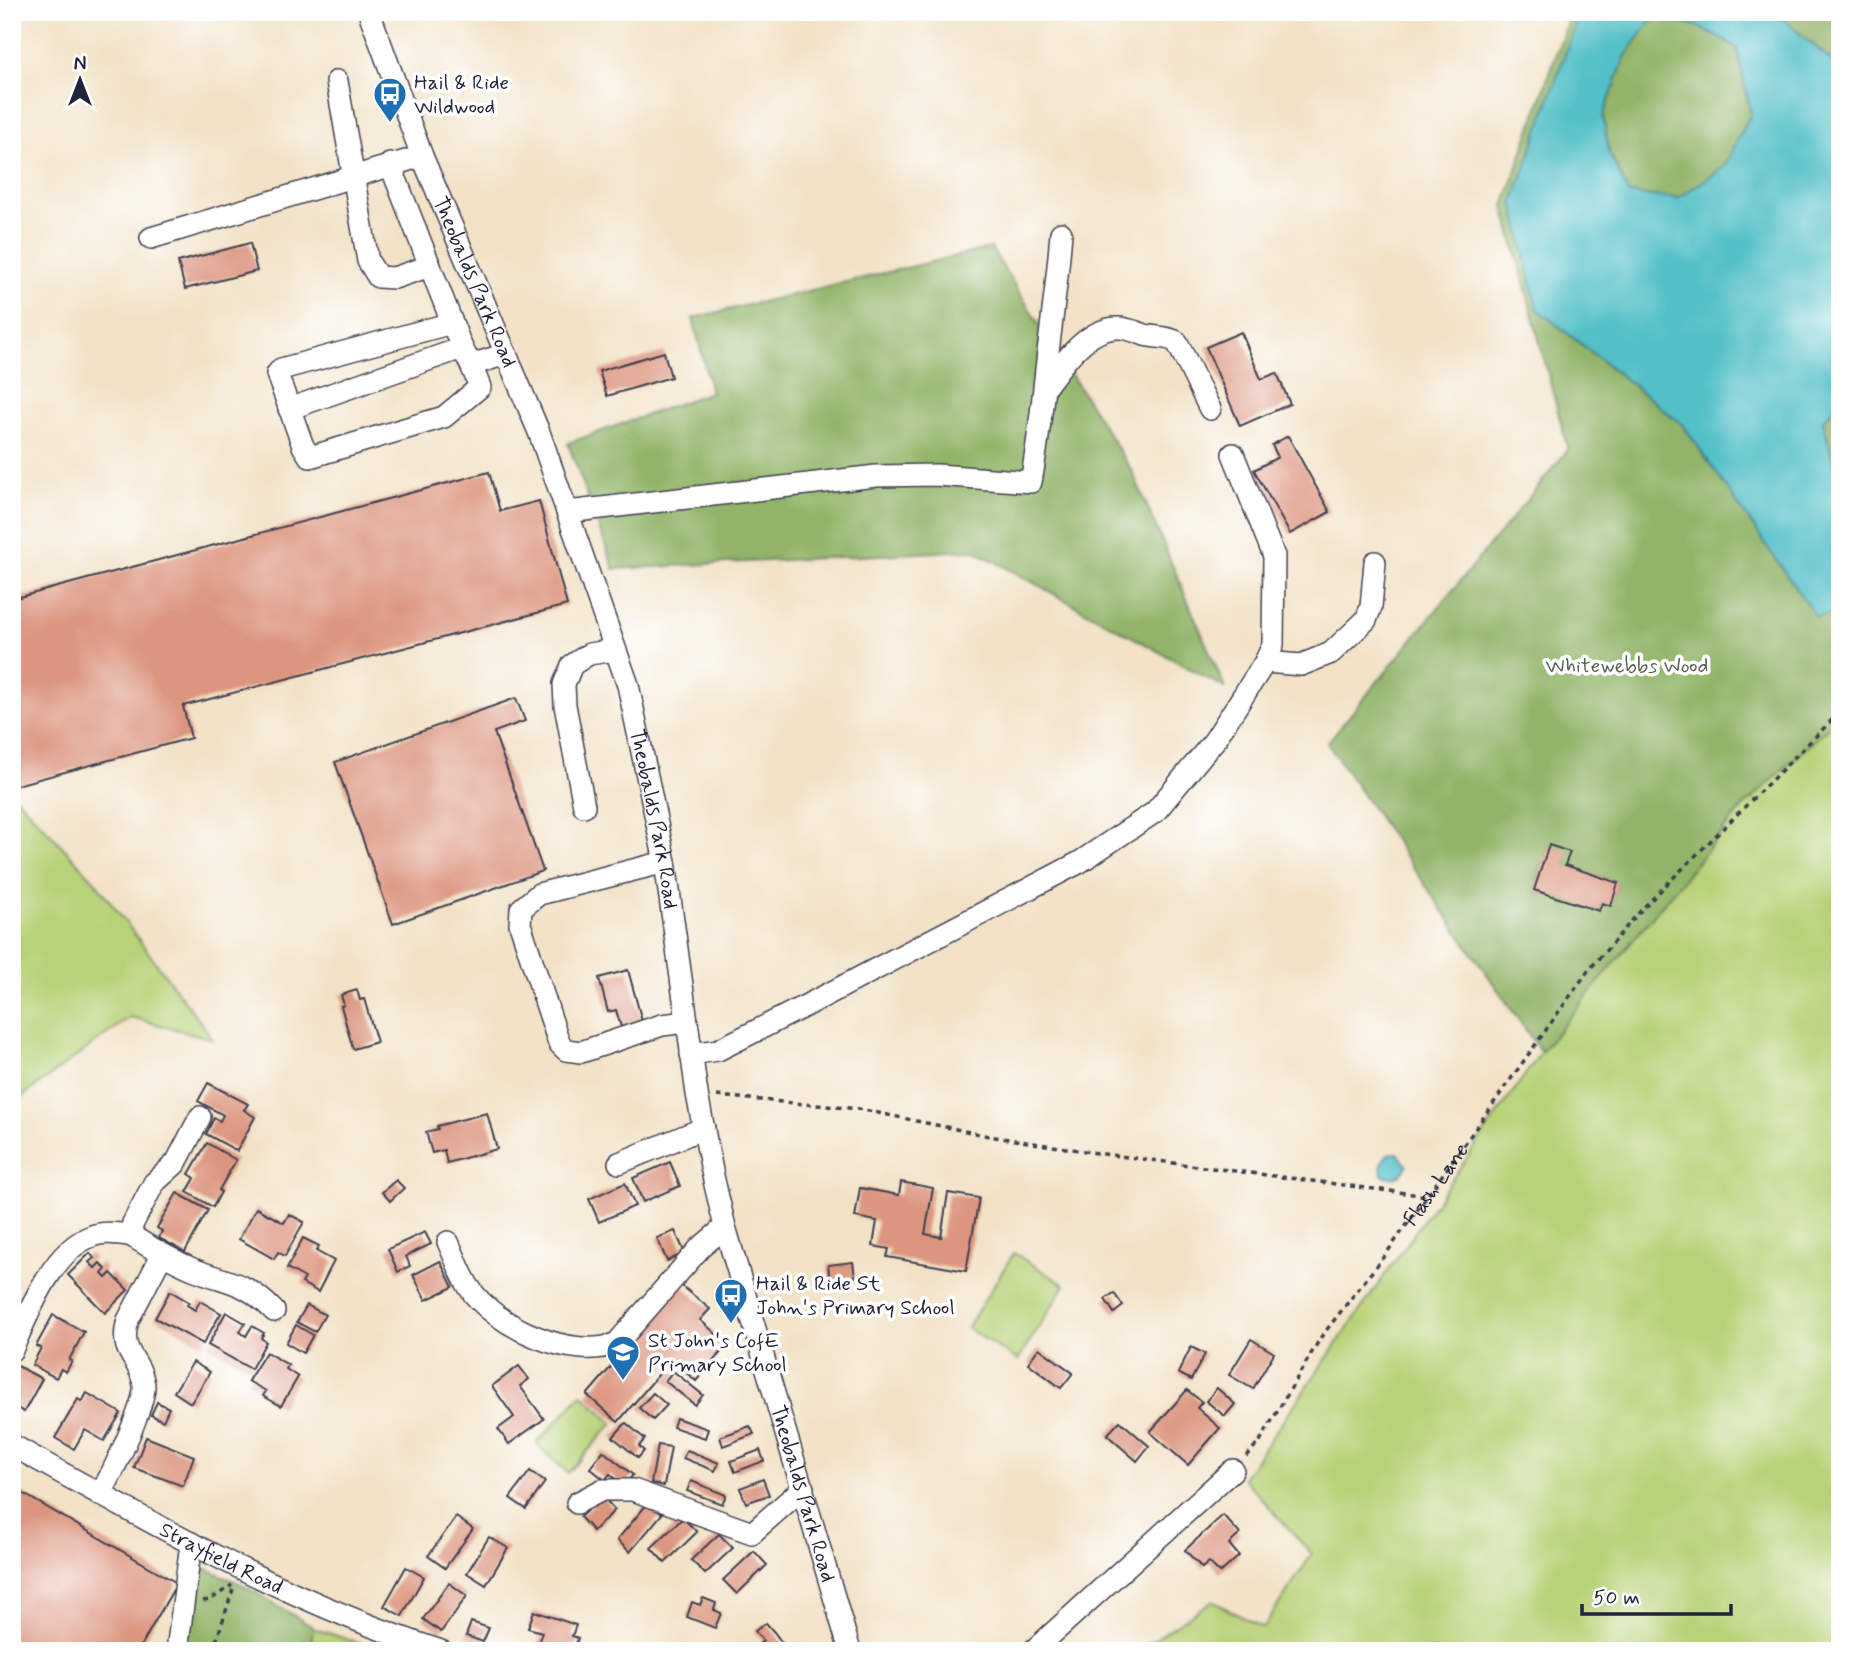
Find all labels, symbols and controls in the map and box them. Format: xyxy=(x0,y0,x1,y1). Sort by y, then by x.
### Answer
north arrow xyxy=(46,46,116,116)
text: N xyxy=(74,52,86,77)
place label: Hail & Ride Wildwood xyxy=(414,69,509,121)
bus stop icon: Hail & Ride Wildwood xyxy=(371,75,409,124)
street label: Theobalds Park Road xyxy=(426,192,523,372)
park label: Whitewebbs Wood xyxy=(1545,652,1709,680)
street label: Theobalds Park Road xyxy=(623,726,684,911)
street label: Flash Lane xyxy=(1397,1138,1476,1232)
place label: Hail & Ride St John's Primary School xyxy=(756,1270,955,1322)
bus stop icon: Hail & Ride St John's Primary School xyxy=(712,1276,750,1325)
place label: St John's CofE Primary School xyxy=(648,1327,787,1379)
school or university icon: St John's CofE Primary School xyxy=(604,1333,642,1382)
street label: Theobalds Park Road xyxy=(763,1402,842,1585)
street label: Strayfield Road xyxy=(154,1516,287,1601)
scale bar xyxy=(1582,1572,1731,1616)
text: 50 m xyxy=(1593,1584,1640,1612)

